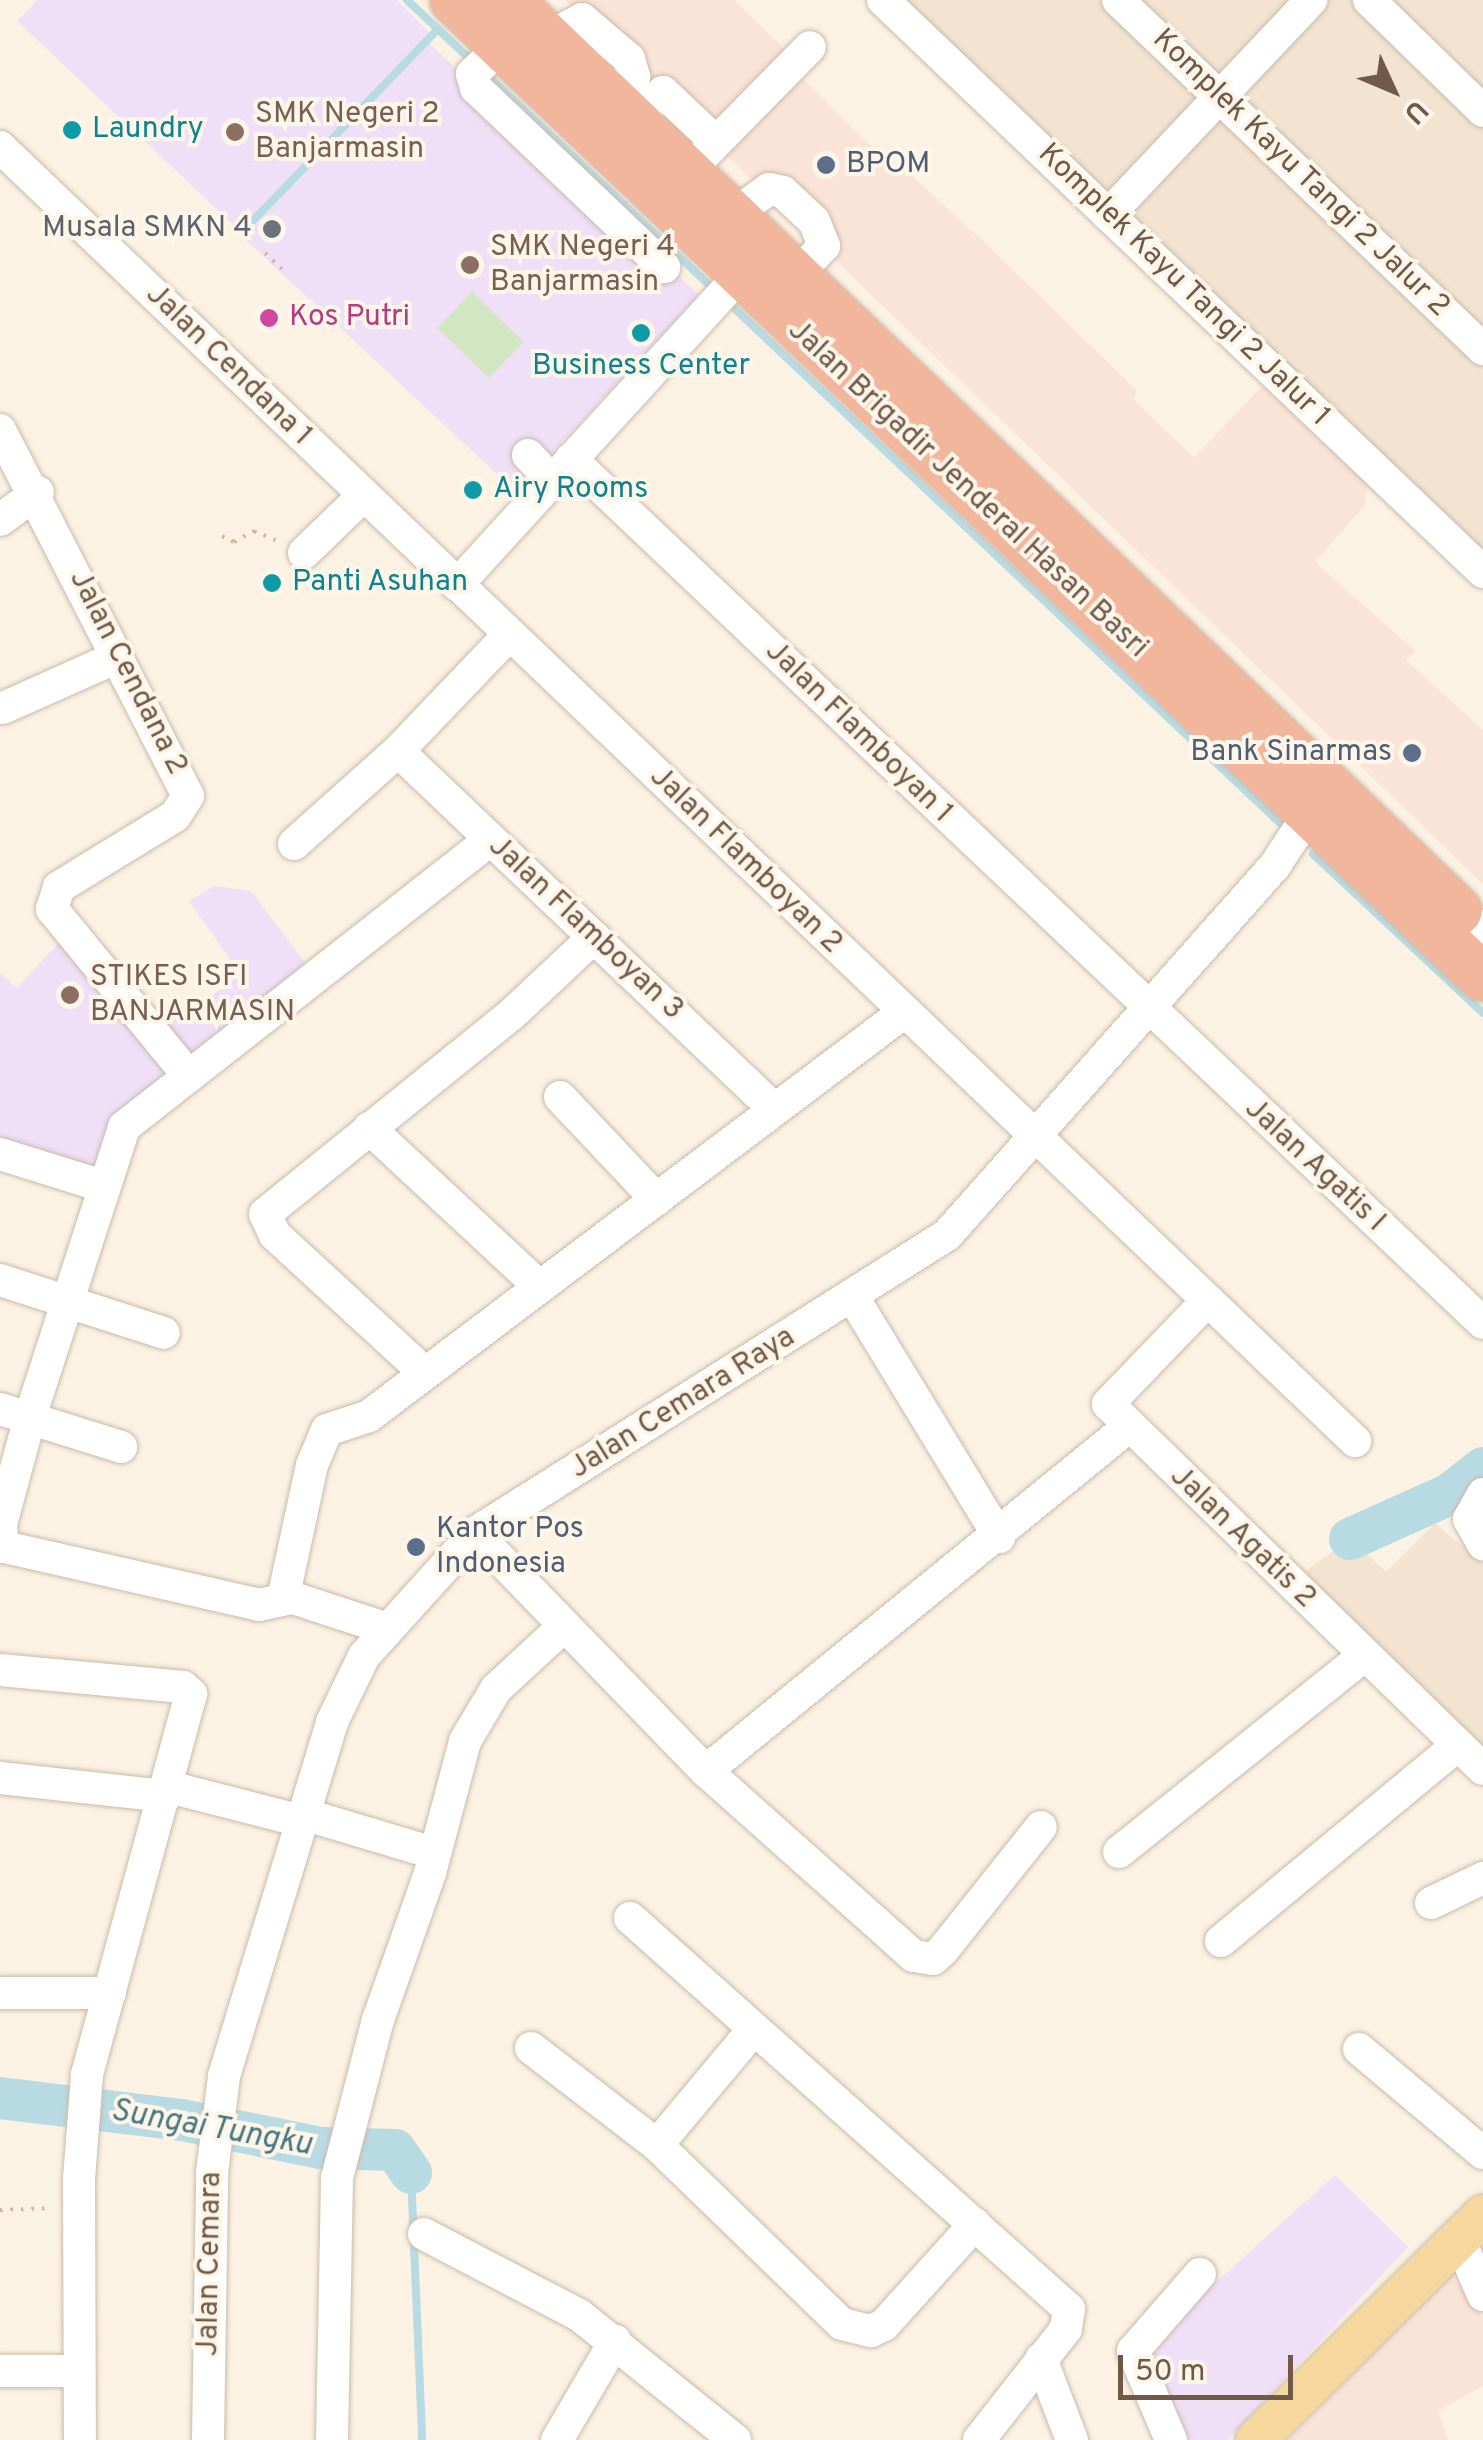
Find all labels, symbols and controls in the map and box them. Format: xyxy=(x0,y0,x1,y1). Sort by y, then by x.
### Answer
street label: Komplek Kayu Tangi 2 Jalur 2 xyxy=(1143,22,1457,326)
north arrow xyxy=(1343,40,1443,140)
text: U xyxy=(1395,91,1434,131)
place label: SMK Negeri 2 Banjarmasin xyxy=(255,97,440,168)
place label: Laundry xyxy=(92,112,204,148)
marker: Laundry xyxy=(61,119,83,141)
marker: SMK Negeri 2 Banjarmasin xyxy=(224,121,246,143)
street label: Komplek Kayu Tangi 2 Jalur 1 xyxy=(1029,136,1337,436)
place label: BPOM xyxy=(846,147,930,183)
marker: BPOM xyxy=(815,154,837,176)
place label: Musala SMKN 4 xyxy=(42,211,252,247)
marker: Musala SMKN 4 xyxy=(261,218,283,240)
place label: SMK Negeri 4 Banjarmasin xyxy=(490,230,675,300)
marker: SMK Negeri 4 Banjarmasin xyxy=(459,254,481,276)
street label: Jalan Cendana 1 xyxy=(137,277,319,455)
place label: Kos Putri xyxy=(289,300,410,336)
marker: Kos Putri xyxy=(258,307,280,329)
street label: Jalan Brigadir Jenderal Hasan Basri xyxy=(779,313,1155,667)
marker: Business Center xyxy=(630,322,652,344)
place label: Business Center xyxy=(532,349,750,385)
place label: Airy Rooms xyxy=(493,472,648,508)
marker: Airy Rooms xyxy=(462,479,484,501)
street label: Jalan Cendana 2 xyxy=(60,565,194,781)
place label: Panti Asuhan xyxy=(292,565,469,601)
marker: Panti Asuhan xyxy=(261,572,283,594)
street label: Jalan Flamboyan 1 xyxy=(757,634,959,832)
place label: Bank Sinarmas xyxy=(1190,735,1392,771)
marker: Bank Sinarmas xyxy=(1401,742,1423,764)
street label: Jalan Flamboyan 2 xyxy=(641,760,849,962)
street label: Jalan Flamboyan 3 xyxy=(480,829,690,1029)
place label: STIKES ISFI BANJARMASIN xyxy=(90,960,295,1030)
marker: STIKES ISFI BANJARMASIN xyxy=(59,984,81,1006)
street label: Jalan Agatis I xyxy=(1236,1091,1392,1241)
street label: Jalan Cemara Raya xyxy=(564,1320,802,1488)
street label: Jalan Agatis 2 xyxy=(1161,1459,1323,1617)
place label: Kantor Pos Indonesia xyxy=(436,1512,584,1582)
marker: Kantor Pos Indonesia xyxy=(405,1536,427,1558)
water label: Sungai Tungku xyxy=(107,2092,315,2166)
street label: Jalan Cemara xyxy=(191,2171,231,2357)
scale bar xyxy=(1123,2335,1298,2397)
text: 50 m xyxy=(1135,2354,1205,2391)

